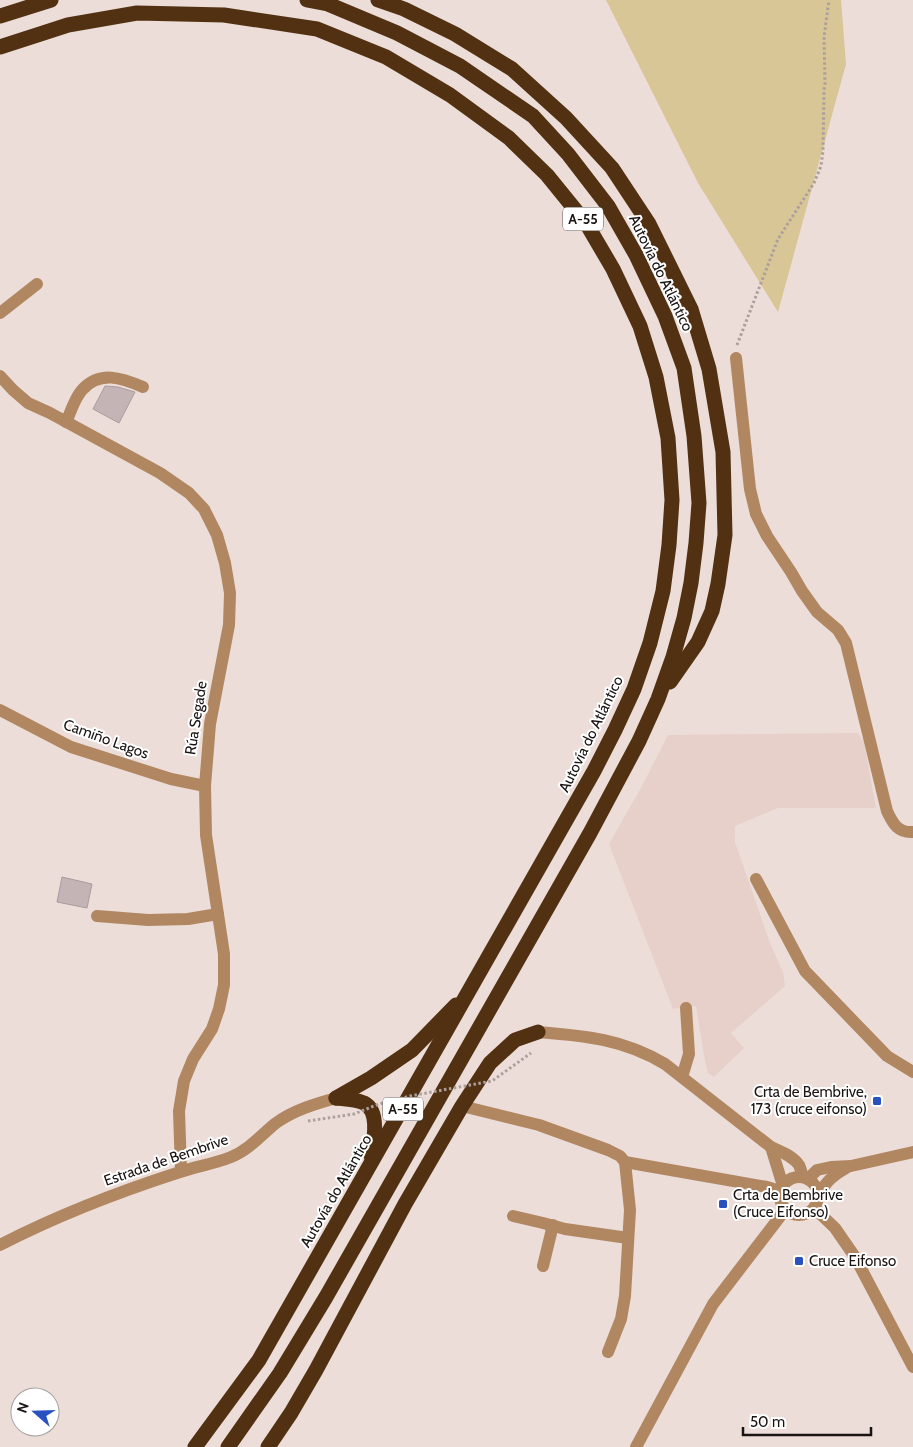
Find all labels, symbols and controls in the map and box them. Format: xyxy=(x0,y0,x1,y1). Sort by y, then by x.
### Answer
road number: A-55 xyxy=(563,208,603,230)
street label: Autovía do Atlántico xyxy=(625,212,697,334)
street label: Autovía do Atlántico xyxy=(555,673,627,795)
street label: Rúa Segade xyxy=(181,680,211,756)
street label: Camiño Lagos xyxy=(61,715,151,763)
place label: Crta de Bembrive, 173 (cruce eifonso) xyxy=(751,1083,867,1118)
marker: Crta de Bembrive, 173 (cruce eifonso) xyxy=(871,1095,883,1107)
road number: A-55 xyxy=(383,1098,423,1120)
street label: Estrada de Bembrive xyxy=(101,1130,231,1190)
street label: Autovía do Atlántico xyxy=(296,1131,376,1251)
place label: Crta de Bembrive (Cruce Eifonso) xyxy=(733,1186,843,1221)
marker: Crta de Bembrive (Cruce Eifonso) xyxy=(717,1198,729,1210)
place label: Cruce Eifonso xyxy=(809,1252,896,1270)
marker: Cruce Eifonso xyxy=(793,1255,805,1267)
north arrow xyxy=(10,1387,60,1437)
text: N xyxy=(13,1400,33,1415)
scale bar xyxy=(743,1404,870,1436)
text: 50 m xyxy=(750,1413,785,1431)

